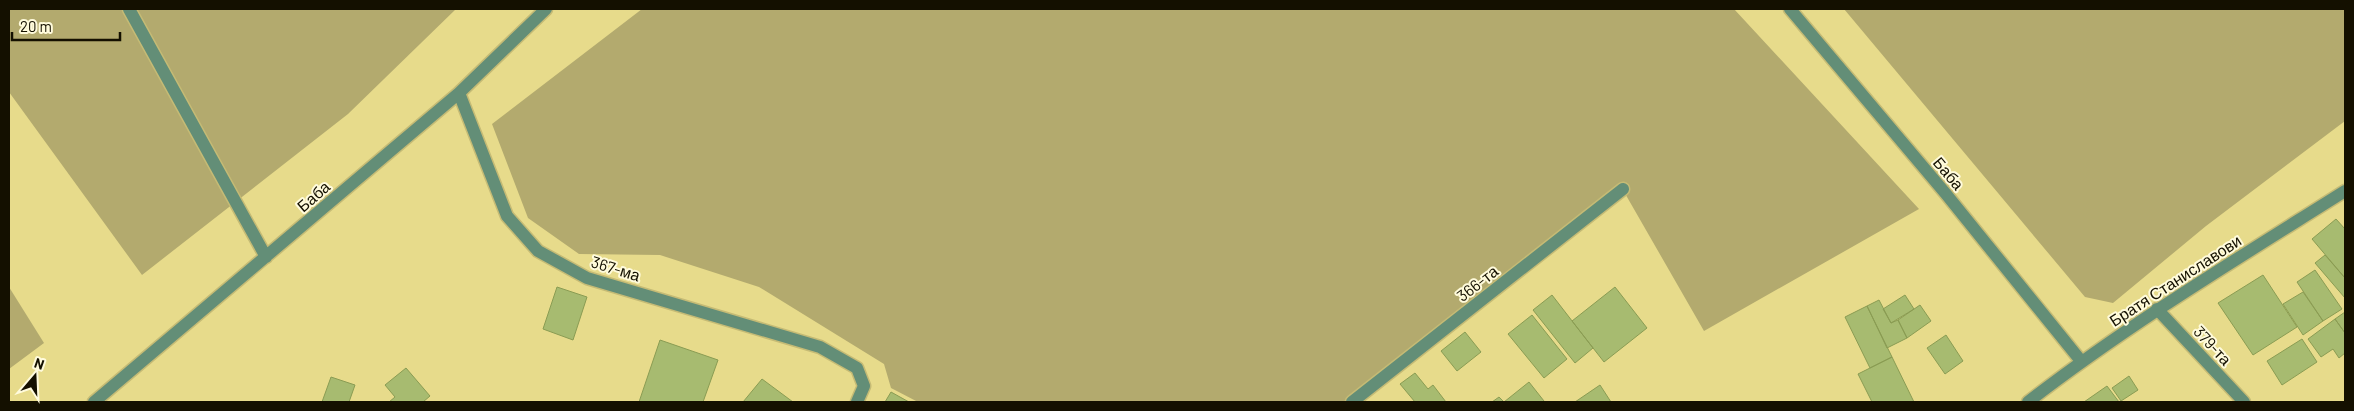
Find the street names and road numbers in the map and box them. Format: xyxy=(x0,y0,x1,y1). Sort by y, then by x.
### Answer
street label: Баба xyxy=(1930,153,1968,193)
street label: Баба xyxy=(293,177,333,215)
street label: Братя Станиславови xyxy=(2105,230,2245,330)
street label: 367-ма xyxy=(589,252,643,284)
street label: 366-та xyxy=(1453,261,1501,305)
street label: 379-та xyxy=(2190,322,2236,369)

